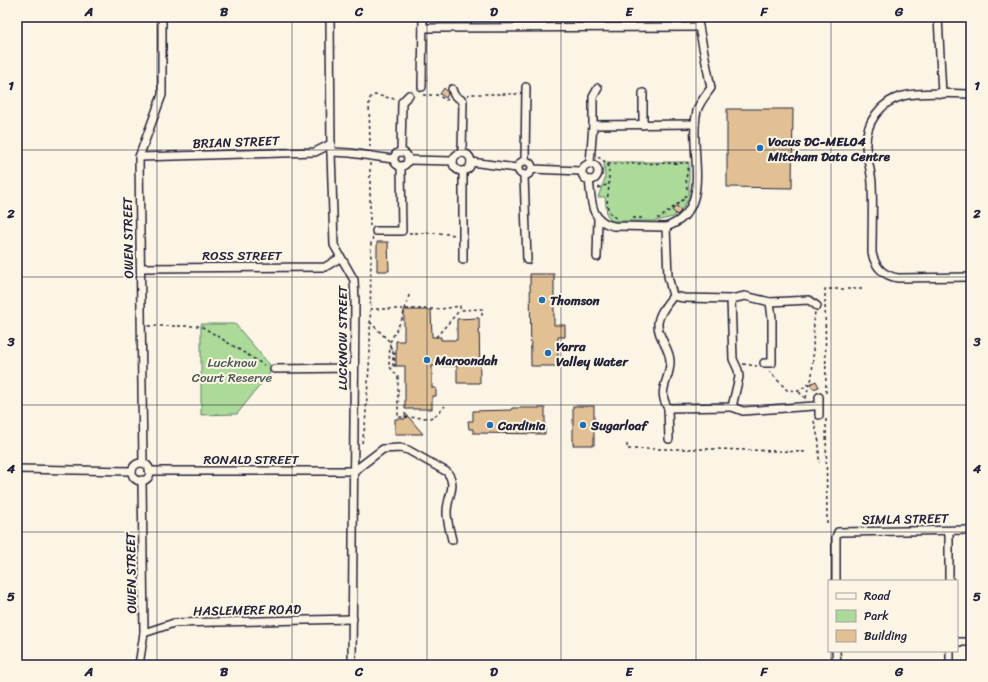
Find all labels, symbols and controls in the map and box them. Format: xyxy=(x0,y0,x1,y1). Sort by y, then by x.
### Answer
text: A xyxy=(84,0,93,23)
text: B xyxy=(220,0,229,23)
text: C xyxy=(354,0,364,23)
text: D xyxy=(490,0,498,23)
text: E xyxy=(625,0,634,23)
text: F xyxy=(759,0,768,23)
text: G xyxy=(894,0,904,23)
text: 1 xyxy=(8,74,14,97)
text: 1 xyxy=(974,74,980,97)
street label: BRIAN STREET xyxy=(192,129,280,155)
place label: Vocus DC-MEL04 Mitcham Data Centre xyxy=(767,130,891,168)
marker: Vocus DC-MEL04 Mitcham Data Centre xyxy=(755,143,765,153)
street label: OWEN STREET xyxy=(116,196,140,279)
text: 2 xyxy=(6,202,15,225)
text: 2 xyxy=(972,202,981,225)
street label: ROSS STREET xyxy=(202,244,282,267)
street label: LUCKNOW STREET xyxy=(331,284,354,390)
place label: Thomson xyxy=(550,289,601,312)
marker: Thomson xyxy=(537,295,547,305)
text: 3 xyxy=(6,330,15,353)
text: 3 xyxy=(972,330,981,353)
place label: Yarra Valley Water xyxy=(556,335,629,373)
marker: Yarra Valley Water xyxy=(543,348,553,358)
place label: Maroondah xyxy=(434,349,498,372)
park label: Lucknow Court Reserve xyxy=(192,351,272,389)
marker: Maroondah xyxy=(422,355,432,365)
place label: Cardinia xyxy=(497,414,546,437)
place label: Sugarloaf xyxy=(590,414,649,437)
marker: Cardinia xyxy=(485,420,495,430)
marker: Sugarloaf xyxy=(578,420,588,430)
street label: RONALD STREET xyxy=(204,448,300,471)
text: 4 xyxy=(6,457,16,480)
text: 4 xyxy=(972,457,982,480)
street label: SIMLA STREET xyxy=(861,507,949,531)
street label: OWEN STREET xyxy=(119,531,143,614)
legend xyxy=(828,580,958,652)
text: 5 xyxy=(7,585,15,608)
text: Road xyxy=(864,585,891,607)
text: 5 xyxy=(973,585,981,608)
street label: HASLEMERE ROAD xyxy=(193,598,301,622)
text: Park xyxy=(864,605,889,627)
text: Building xyxy=(864,625,907,647)
text: A xyxy=(84,660,93,682)
text: B xyxy=(220,660,229,682)
text: C xyxy=(354,660,364,682)
text: D xyxy=(490,660,498,682)
text: E xyxy=(625,660,634,682)
text: F xyxy=(759,660,768,682)
text: G xyxy=(894,660,904,682)

